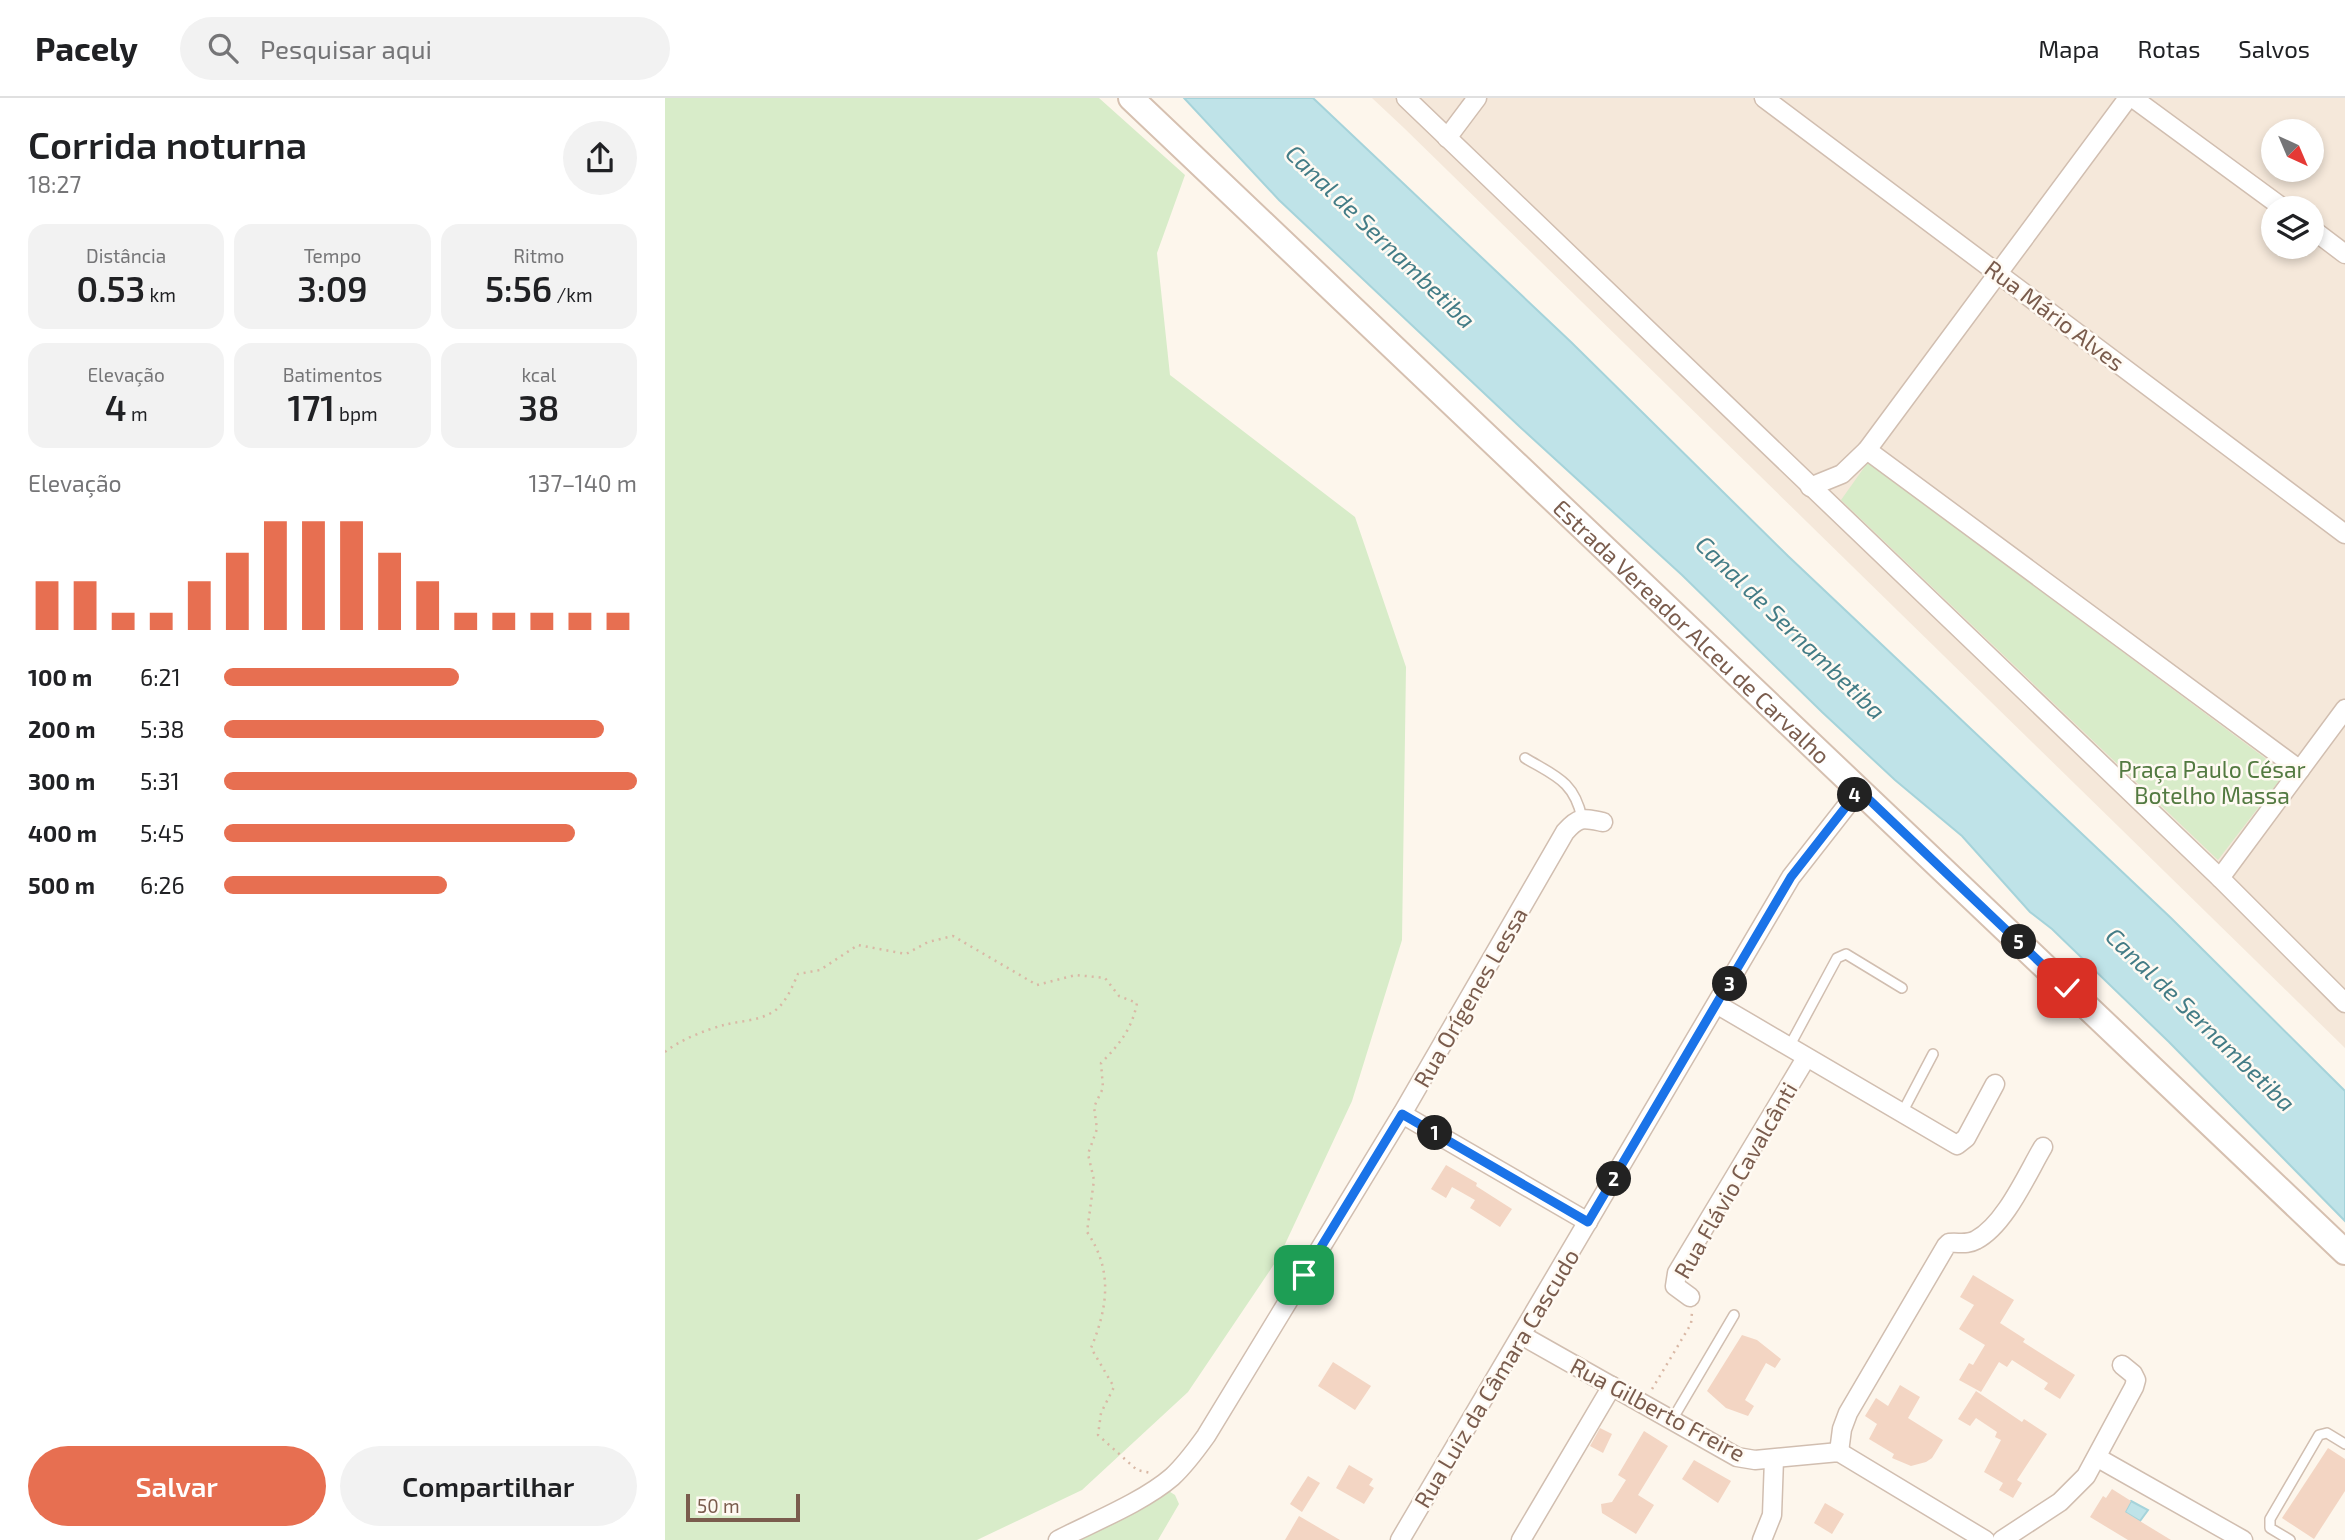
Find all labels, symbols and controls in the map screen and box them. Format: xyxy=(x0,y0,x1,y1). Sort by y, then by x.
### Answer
search box xyxy=(180,17,670,80)
text: Pacely xyxy=(35,28,138,68)
icon: search xyxy=(204,29,242,67)
text: Pesquisar aqui xyxy=(260,33,432,64)
text: Mapa xyxy=(2038,34,2100,63)
text: Rotas xyxy=(2138,34,2200,63)
text: Salvos xyxy=(2238,34,2310,63)
north arrow xyxy=(2261,119,2324,182)
map controls xyxy=(2261,119,2324,259)
text: Corrida noturna xyxy=(28,121,307,167)
button: share xyxy=(563,121,637,195)
water label: Canal de Sernambetiba xyxy=(1280,138,1482,334)
text: 18:27 xyxy=(28,170,81,198)
button: layers xyxy=(2261,196,2324,259)
text: Distância xyxy=(86,244,166,267)
text: Tempo xyxy=(304,244,361,267)
text: Ritmo xyxy=(513,244,564,267)
street label: Rua Mário Alves xyxy=(1980,254,2130,376)
text: 0.53 xyxy=(77,267,145,309)
text: 3:09 xyxy=(297,267,368,309)
text: 5:56 xyxy=(485,267,552,309)
text: km xyxy=(145,283,176,306)
text: /km xyxy=(552,283,593,306)
text: Elevação xyxy=(87,363,165,386)
text: Batimentos xyxy=(283,363,382,386)
text: kcal xyxy=(521,363,556,386)
text: 4 xyxy=(105,386,127,428)
text: 171 xyxy=(287,386,335,428)
text: 38 xyxy=(518,386,559,428)
text: m xyxy=(127,402,148,425)
text: bpm xyxy=(335,402,378,425)
text: Elevação xyxy=(28,469,122,497)
text: 137–140 m xyxy=(528,469,637,497)
street label: Estrada Vereador Alceu de Carvalho xyxy=(1548,493,1836,769)
water label: Canal de Sernambetiba xyxy=(1690,529,1892,725)
text: 100 m xyxy=(28,663,92,691)
text: 6:21 xyxy=(140,663,181,691)
text: 200 m xyxy=(28,715,96,743)
text: 5:38 xyxy=(140,715,185,743)
park label: Praça Paulo César Botelho Massa xyxy=(2118,755,2306,809)
text: 300 m xyxy=(28,767,95,795)
text: 5:31 xyxy=(140,767,180,795)
pin: 4 xyxy=(1837,778,1873,812)
text: 4 xyxy=(1848,783,1861,806)
text: 400 m xyxy=(28,819,97,847)
text: 5:45 xyxy=(140,819,184,847)
text: 500 m xyxy=(28,871,95,899)
text: 6:26 xyxy=(140,871,185,899)
street label: Rua Orígenes Lessa xyxy=(1407,902,1533,1092)
water label: Canal de Sernambetiba xyxy=(2100,921,2302,1117)
pin: 5 xyxy=(2001,924,2037,960)
text: 5 xyxy=(2013,930,2024,953)
pin xyxy=(2037,958,2097,1018)
pin: 3 xyxy=(1713,966,1747,1001)
icon: check xyxy=(2048,969,2086,1007)
text: 3 xyxy=(1724,972,1735,995)
street label: Rua Flávio Cavalcânti xyxy=(1667,1077,1803,1283)
pin: 1 xyxy=(1417,1116,1453,1150)
text: 1 xyxy=(1430,1121,1439,1144)
pin: 2 xyxy=(1597,1162,1632,1196)
text: 2 xyxy=(1608,1167,1619,1190)
street label: Rua Luiz da Câmara Cascudo xyxy=(1408,1243,1584,1513)
pin xyxy=(1274,1245,1334,1305)
icon: arrive xyxy=(1285,1256,1323,1294)
street label: Rua Gilberto Freire xyxy=(1566,1351,1750,1467)
button: Salvar xyxy=(28,1446,326,1526)
button: Compartilhar xyxy=(340,1446,637,1526)
scale bar xyxy=(686,1491,800,1523)
text: 50 m xyxy=(697,1494,740,1517)

